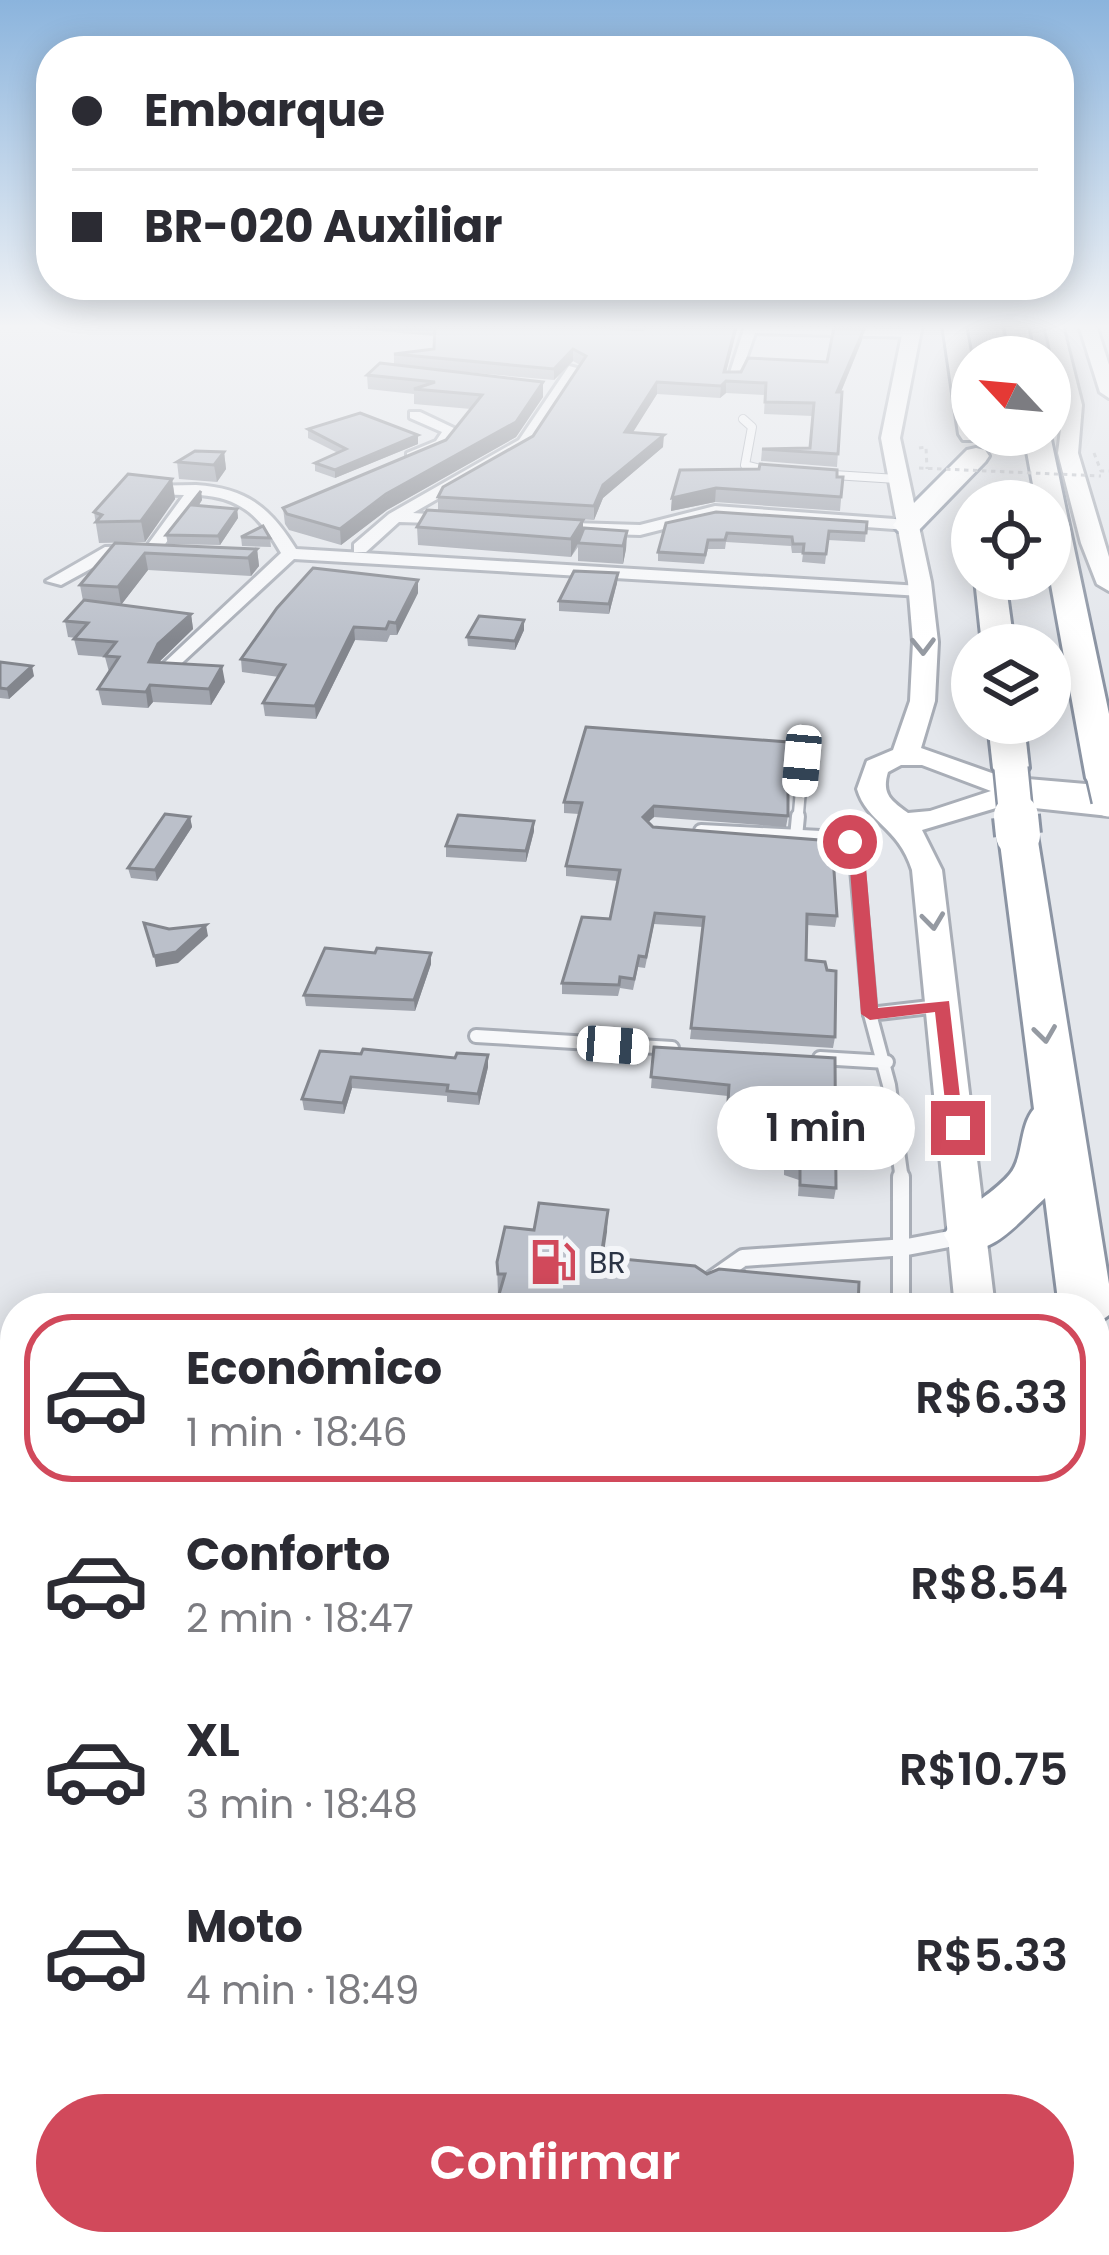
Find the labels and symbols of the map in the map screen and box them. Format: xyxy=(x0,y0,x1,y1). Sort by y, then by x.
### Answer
north arrow xyxy=(951,336,1071,456)
one-way arrow xyxy=(910,637,936,656)
car xyxy=(781,724,823,798)
route start xyxy=(823,815,877,869)
one-way arrow xyxy=(919,911,945,931)
one-way arrow xyxy=(1031,1024,1057,1044)
car xyxy=(576,1025,650,1065)
callout: 1 min xyxy=(718,1086,916,1170)
route end xyxy=(931,1101,985,1155)
fuel station icon: BR xyxy=(528,1237,578,1287)
place label: BR xyxy=(589,1241,626,1284)

